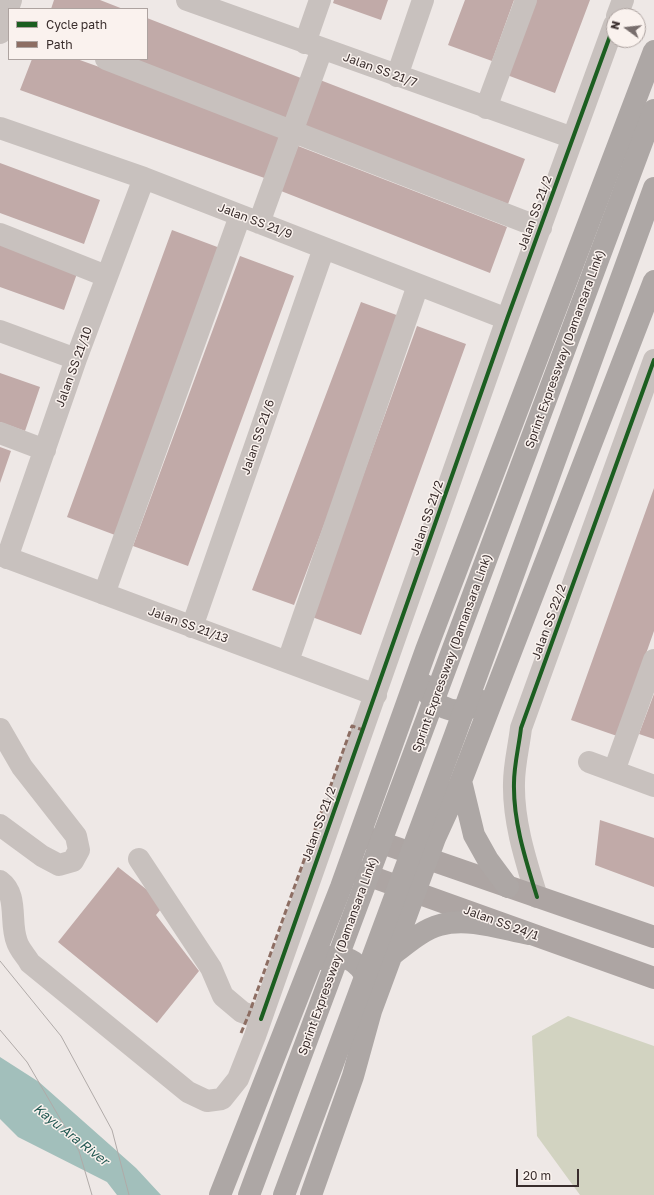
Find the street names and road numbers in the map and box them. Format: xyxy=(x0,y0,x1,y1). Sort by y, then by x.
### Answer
street label: Jalan SS 21/7 xyxy=(341,50,419,90)
street label: Jalan SS 21/2 xyxy=(515,174,555,252)
street label: Jalan SS 21/9 xyxy=(216,200,294,242)
street label: Sprint Expressway (Damansara Link) xyxy=(522,248,608,450)
street label: Jalan SS 21/10 xyxy=(53,325,95,409)
street label: Jalan SS 21/6 xyxy=(238,397,278,477)
street label: Jalan SS 21/2 xyxy=(407,479,447,557)
street label: Sprint Expressway (Damansara Link) xyxy=(409,552,495,754)
street label: Jalan SS 22/2 xyxy=(529,582,569,662)
street label: Jalan SS 21/13 xyxy=(146,604,230,646)
street label: Jalan SS 21/2 xyxy=(299,785,339,863)
street label: Sprint Expressway (Damansara Link) xyxy=(295,855,381,1057)
street label: Jalan SS 24/1 xyxy=(462,903,540,943)

